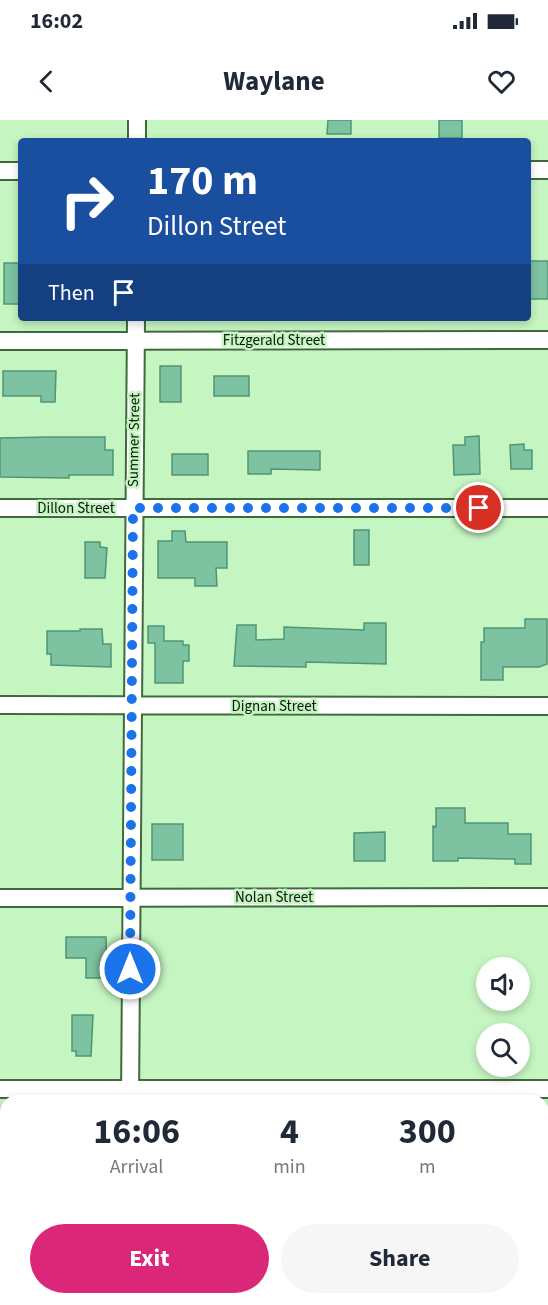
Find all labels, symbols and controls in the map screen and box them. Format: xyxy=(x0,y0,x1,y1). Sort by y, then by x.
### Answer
text: 16:02 xyxy=(30,5,83,37)
text: Waylane xyxy=(223,62,325,101)
icon: back xyxy=(30,65,63,98)
icon: heart xyxy=(485,65,518,98)
text: 170 m xyxy=(147,151,258,211)
icon: right xyxy=(48,162,126,240)
text: Dillon Street xyxy=(147,207,286,246)
icon: arrive xyxy=(107,276,140,309)
text: Then xyxy=(48,277,95,309)
street label: Fitzgerald Street xyxy=(223,330,325,351)
street label: Summer Street xyxy=(123,393,145,487)
pin xyxy=(453,482,504,533)
icon: arrive xyxy=(462,491,495,524)
street label: Dillon Street xyxy=(37,498,115,519)
street label: Dignan Street xyxy=(231,696,317,717)
street label: Nolan Street xyxy=(235,887,313,908)
position arrow xyxy=(98,937,162,1001)
map controls xyxy=(476,957,530,1077)
button: sound xyxy=(476,957,530,1011)
button: search xyxy=(476,1023,530,1077)
text: 16:06 xyxy=(93,1106,180,1157)
text: 4 xyxy=(280,1106,299,1157)
text: 300 xyxy=(399,1106,456,1157)
text: Arrival xyxy=(110,1153,163,1181)
text: min xyxy=(273,1153,306,1181)
text: m xyxy=(419,1153,436,1181)
button: Exit xyxy=(30,1224,269,1293)
button: Share xyxy=(281,1224,519,1293)

